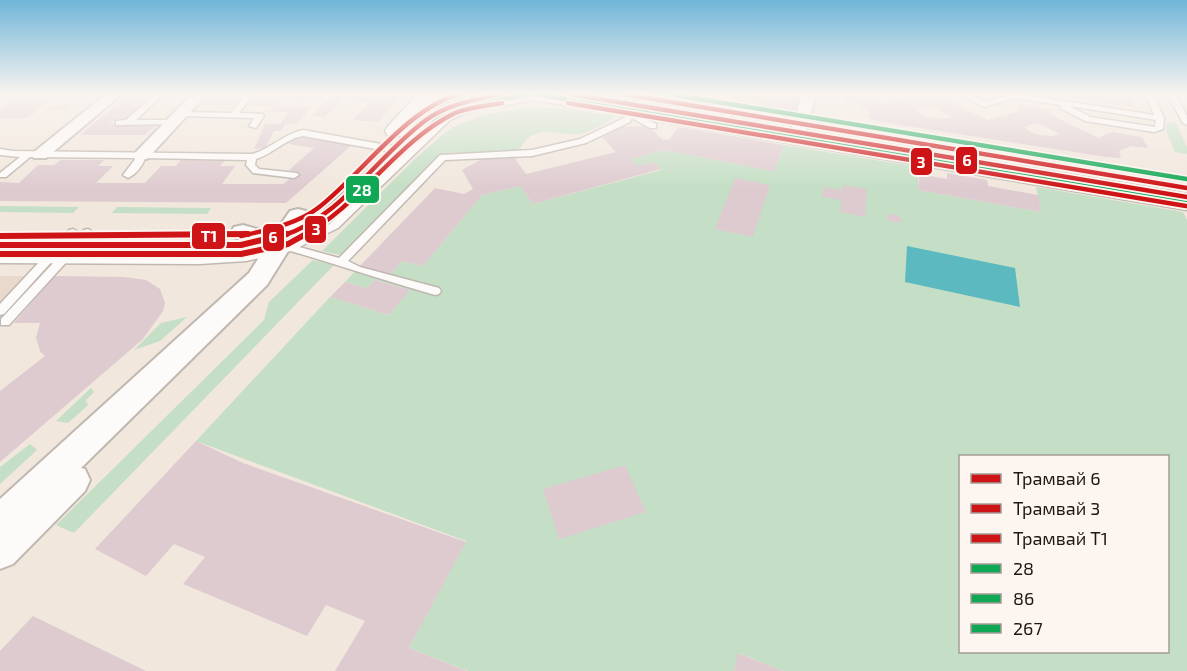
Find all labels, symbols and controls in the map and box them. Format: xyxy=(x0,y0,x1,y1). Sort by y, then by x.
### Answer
line badge: 6 xyxy=(955,146,978,175)
line badge: 3 xyxy=(910,147,933,176)
text: 6 xyxy=(962,150,972,169)
text: 3 xyxy=(916,152,926,171)
line badge: 28 xyxy=(345,175,380,204)
text: 28 xyxy=(352,180,372,199)
line badge: 3 xyxy=(304,215,327,244)
text: 3 xyxy=(311,219,321,238)
line badge: Т1 xyxy=(191,222,226,250)
line badge: 6 xyxy=(262,223,285,252)
text: Т1 xyxy=(201,226,217,245)
text: 6 xyxy=(268,227,278,246)
legend xyxy=(959,455,1169,653)
text: Трамвай 6 xyxy=(1013,467,1101,489)
text: Трамвай 3 xyxy=(1013,497,1100,519)
text: Трамвай Т1 xyxy=(1013,527,1108,549)
text: 28 xyxy=(1013,557,1034,579)
text: 86 xyxy=(1013,587,1034,609)
text: 267 xyxy=(1013,617,1043,639)

